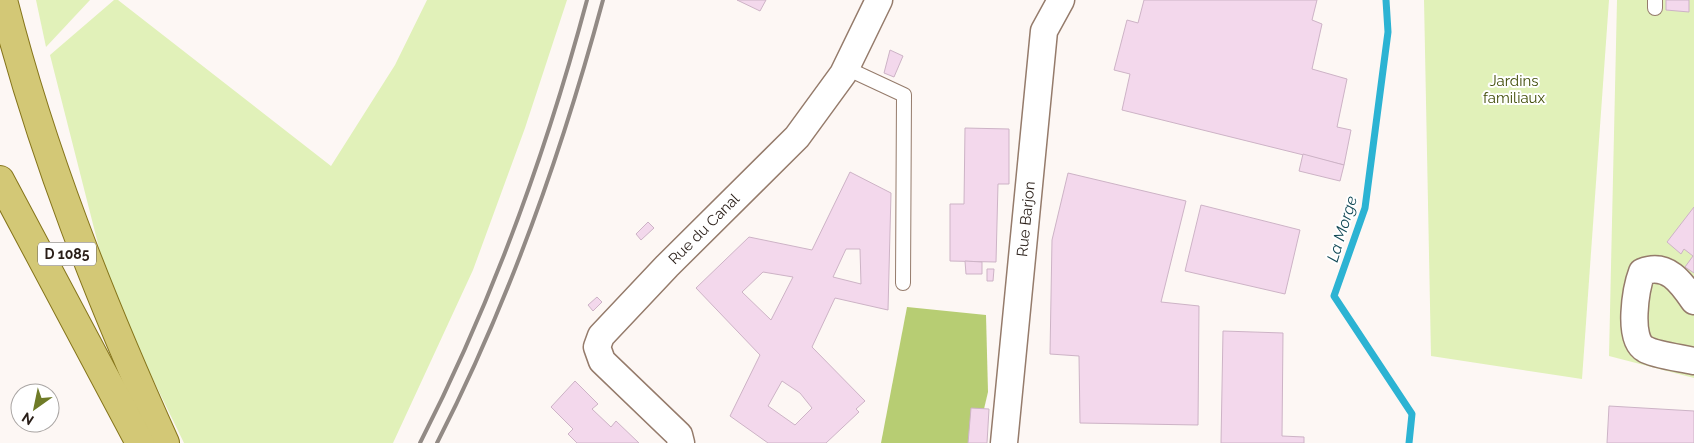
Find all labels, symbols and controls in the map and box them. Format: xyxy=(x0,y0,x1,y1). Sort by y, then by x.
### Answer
park label: Jardins familiaux xyxy=(1483,72,1546,107)
street label: Rue Barjon xyxy=(1013,180,1039,258)
street label: Rue du Canal xyxy=(665,189,744,268)
water label: La Morge xyxy=(1323,193,1361,264)
road number: D 1085 xyxy=(38,242,96,266)
north arrow xyxy=(10,383,60,433)
text: N xyxy=(19,409,37,429)

